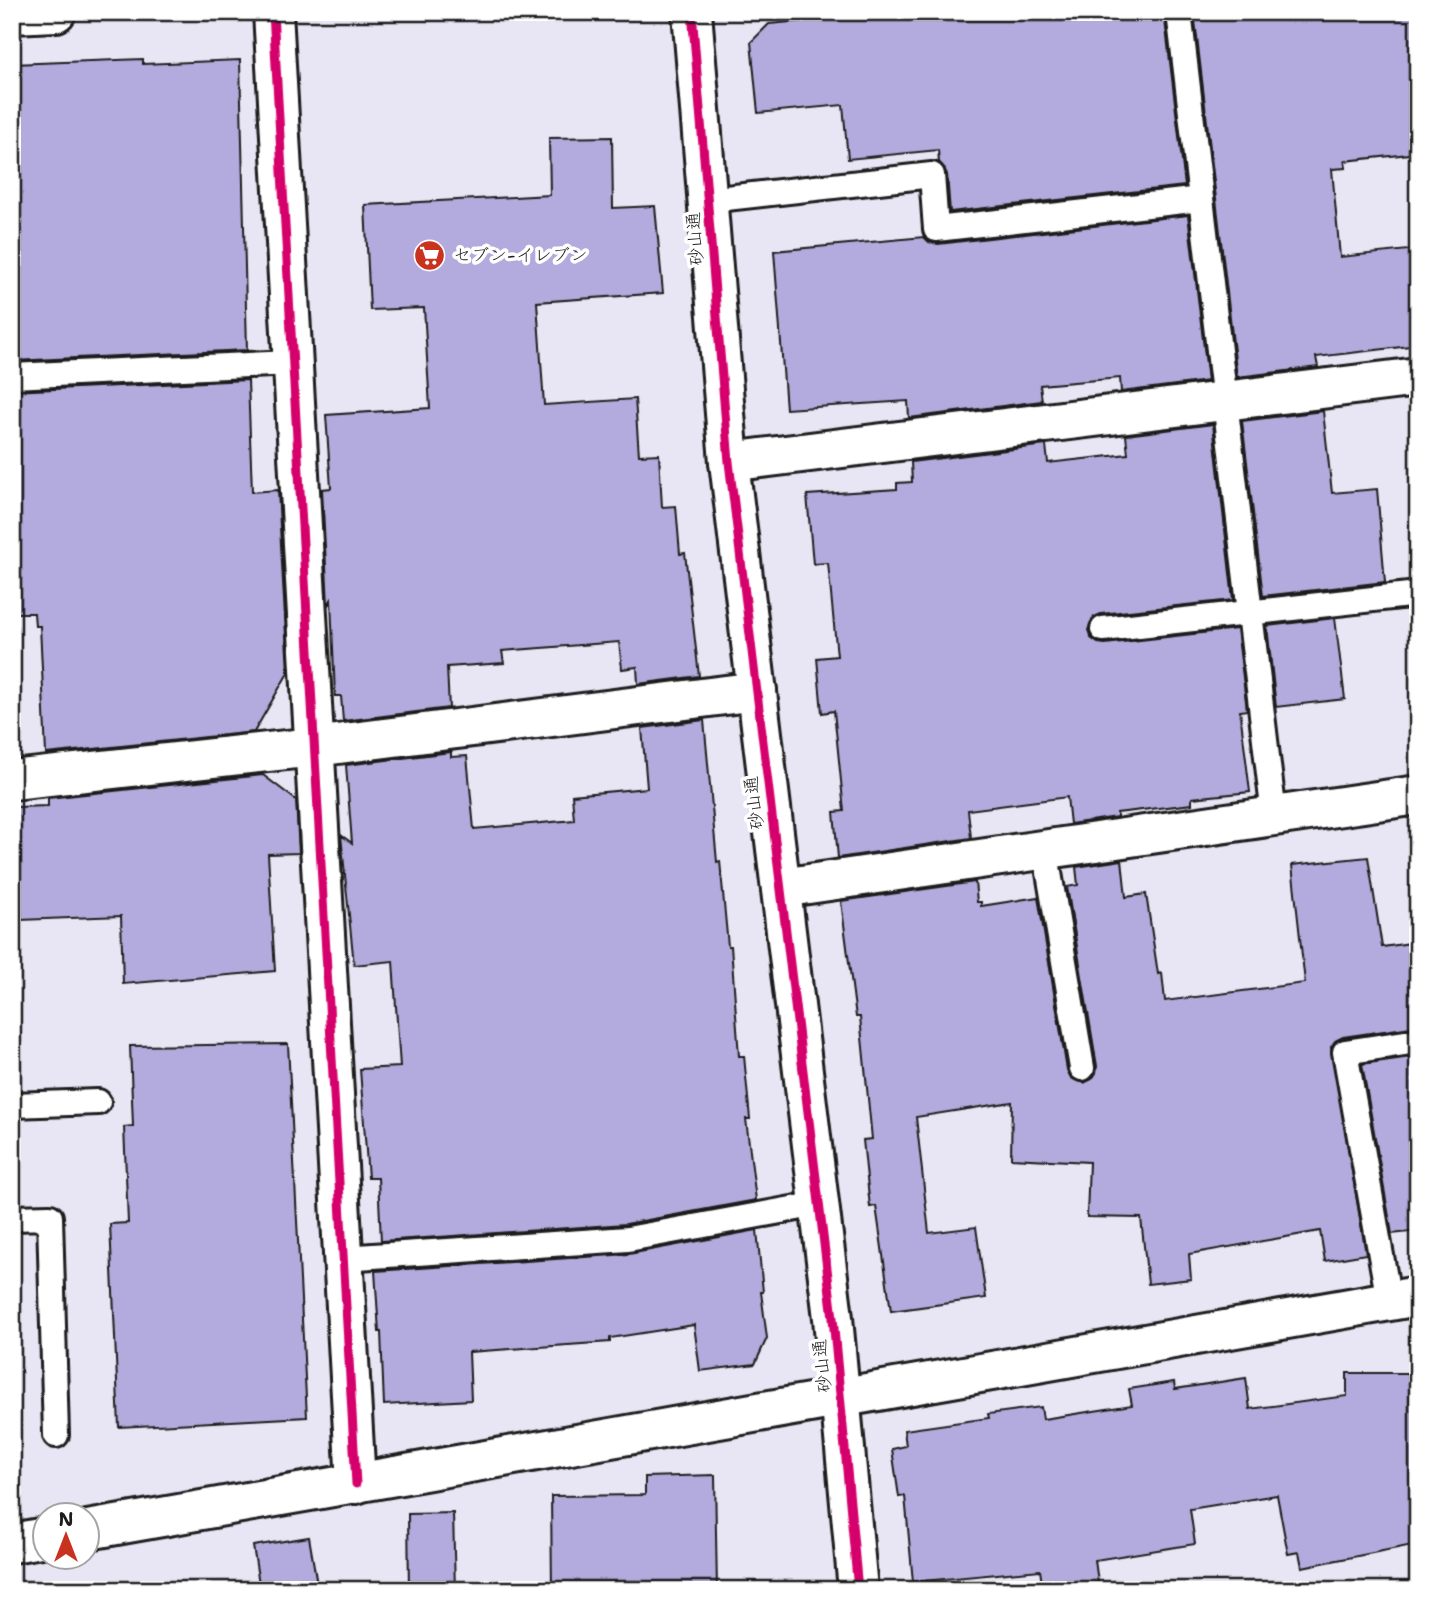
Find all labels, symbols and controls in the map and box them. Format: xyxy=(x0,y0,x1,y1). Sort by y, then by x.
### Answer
street label: 砂山通 xyxy=(681,211,709,267)
supermarket icon: セブン-イレブン xyxy=(413,238,447,272)
place label: セブン-イレブン xyxy=(453,243,588,267)
street label: 砂山通 xyxy=(739,775,769,831)
street label: 砂山通 xyxy=(807,1338,837,1394)
north arrow xyxy=(32,1500,102,1570)
text: N xyxy=(58,1507,74,1532)

